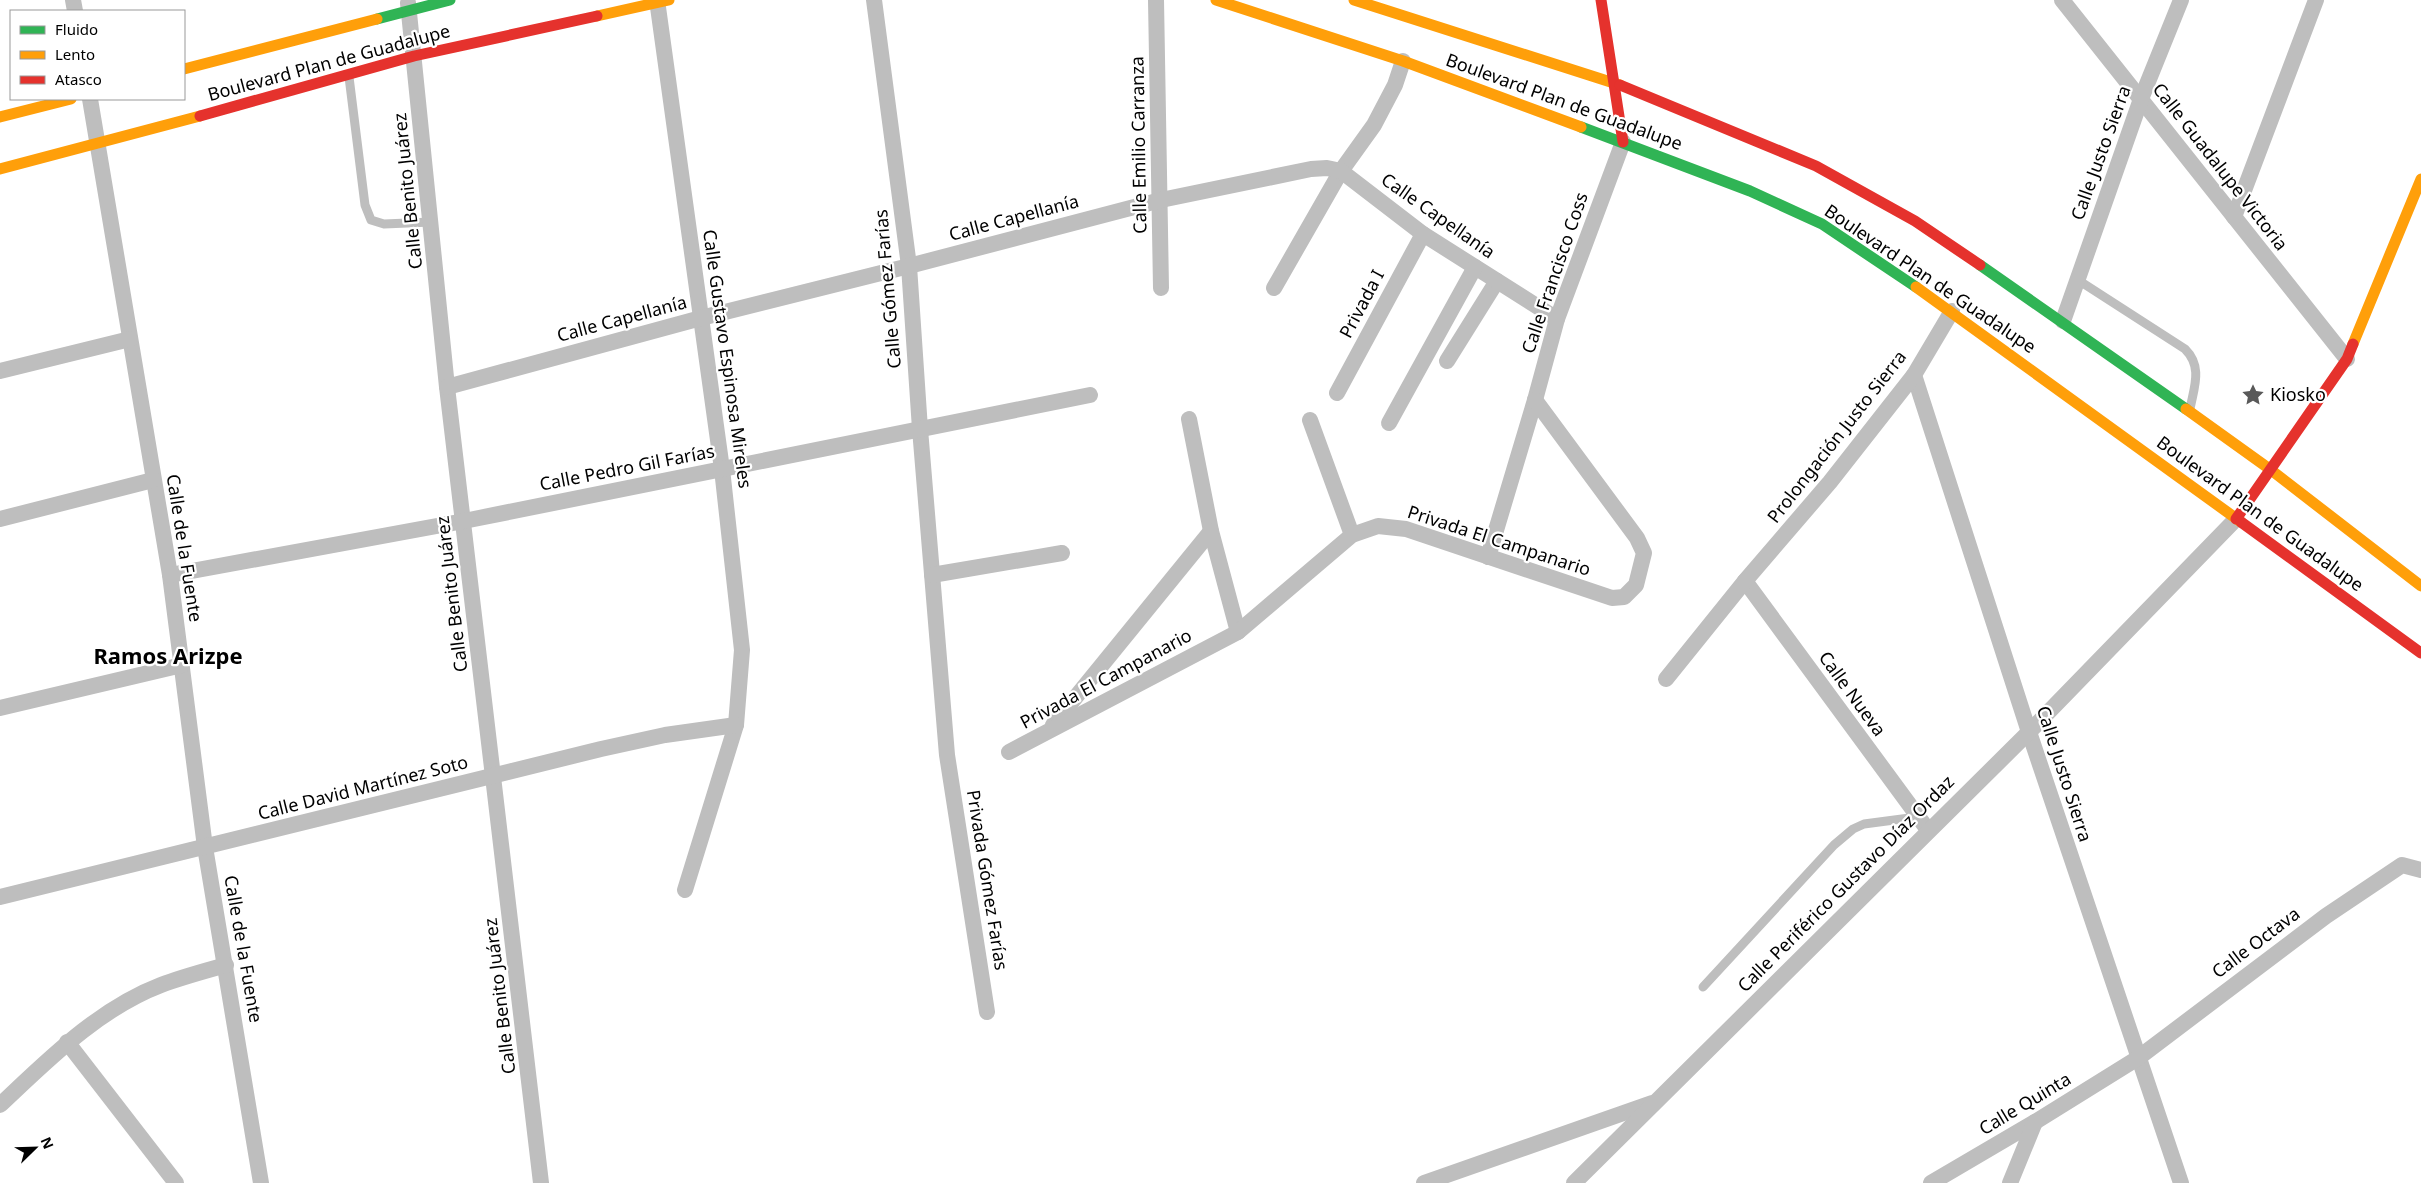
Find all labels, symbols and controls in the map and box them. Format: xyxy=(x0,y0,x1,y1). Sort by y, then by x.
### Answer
legend xyxy=(10,10,185,100)
street label: Boulevard Plan de Guadalupe xyxy=(205,18,453,106)
text: Fluido xyxy=(55,19,98,39)
text: Lento xyxy=(55,44,95,64)
street label: Boulevard Plan de Guadalupe xyxy=(1443,47,1686,155)
street label: Calle Emilio Carranza xyxy=(1124,56,1152,234)
text: Atasco xyxy=(55,69,102,89)
street label: Calle Guadalupe Victoria xyxy=(2148,78,2294,255)
street label: Calle Justo Sierra xyxy=(2065,82,2136,223)
street label: Calle Benito Juárez xyxy=(387,112,427,270)
street label: Calle Capellanía xyxy=(1377,167,1500,263)
street label: Calle Capellanía xyxy=(946,188,1081,246)
street label: Calle Francisco Coss xyxy=(1515,189,1593,356)
street label: Boulevard Plan de Guadalupe xyxy=(1820,198,2041,358)
street label: Calle Gómez Farías xyxy=(868,208,906,370)
street label: Calle Gustavo Espinosa Mireles xyxy=(698,228,758,490)
street label: Privada I xyxy=(1333,265,1389,342)
street label: Calle Capellanía xyxy=(554,289,689,347)
street label: Prolongación Justo Sierra xyxy=(1761,345,1911,528)
place icon: Kiosko xyxy=(2240,382,2266,408)
place label: Kiosko xyxy=(2270,382,2326,406)
street label: Boulevard Plan de Guadalupe xyxy=(2152,430,2369,596)
street label: Calle Pedro Gil Farías xyxy=(537,438,716,496)
street label: Calle de la Fuente xyxy=(161,472,209,623)
street label: Privada El Campanario xyxy=(1405,499,1594,581)
street label: Calle Benito Juárez xyxy=(430,515,472,673)
street label: Privada El Campanario xyxy=(1016,623,1196,734)
district label: Ramos Arizpe xyxy=(93,640,243,670)
street label: Calle Nueva xyxy=(1814,646,1892,741)
street label: Calle Justo Sierra xyxy=(2032,703,2098,845)
street label: Calle David Martínez Soto xyxy=(255,749,470,825)
street label: Calle Periférico Gustavo Díaz Ordaz xyxy=(1732,770,1959,997)
street label: Privada Gómez Farías xyxy=(962,788,1014,972)
street label: Calle de la Fuente xyxy=(219,873,269,1024)
street label: Calle Octava xyxy=(2207,901,2304,983)
street label: Calle Benito Juárez xyxy=(478,917,520,1075)
street label: Calle Quinta xyxy=(1974,1066,2075,1140)
north arrow xyxy=(10,1123,60,1173)
text: N xyxy=(36,1134,58,1152)

